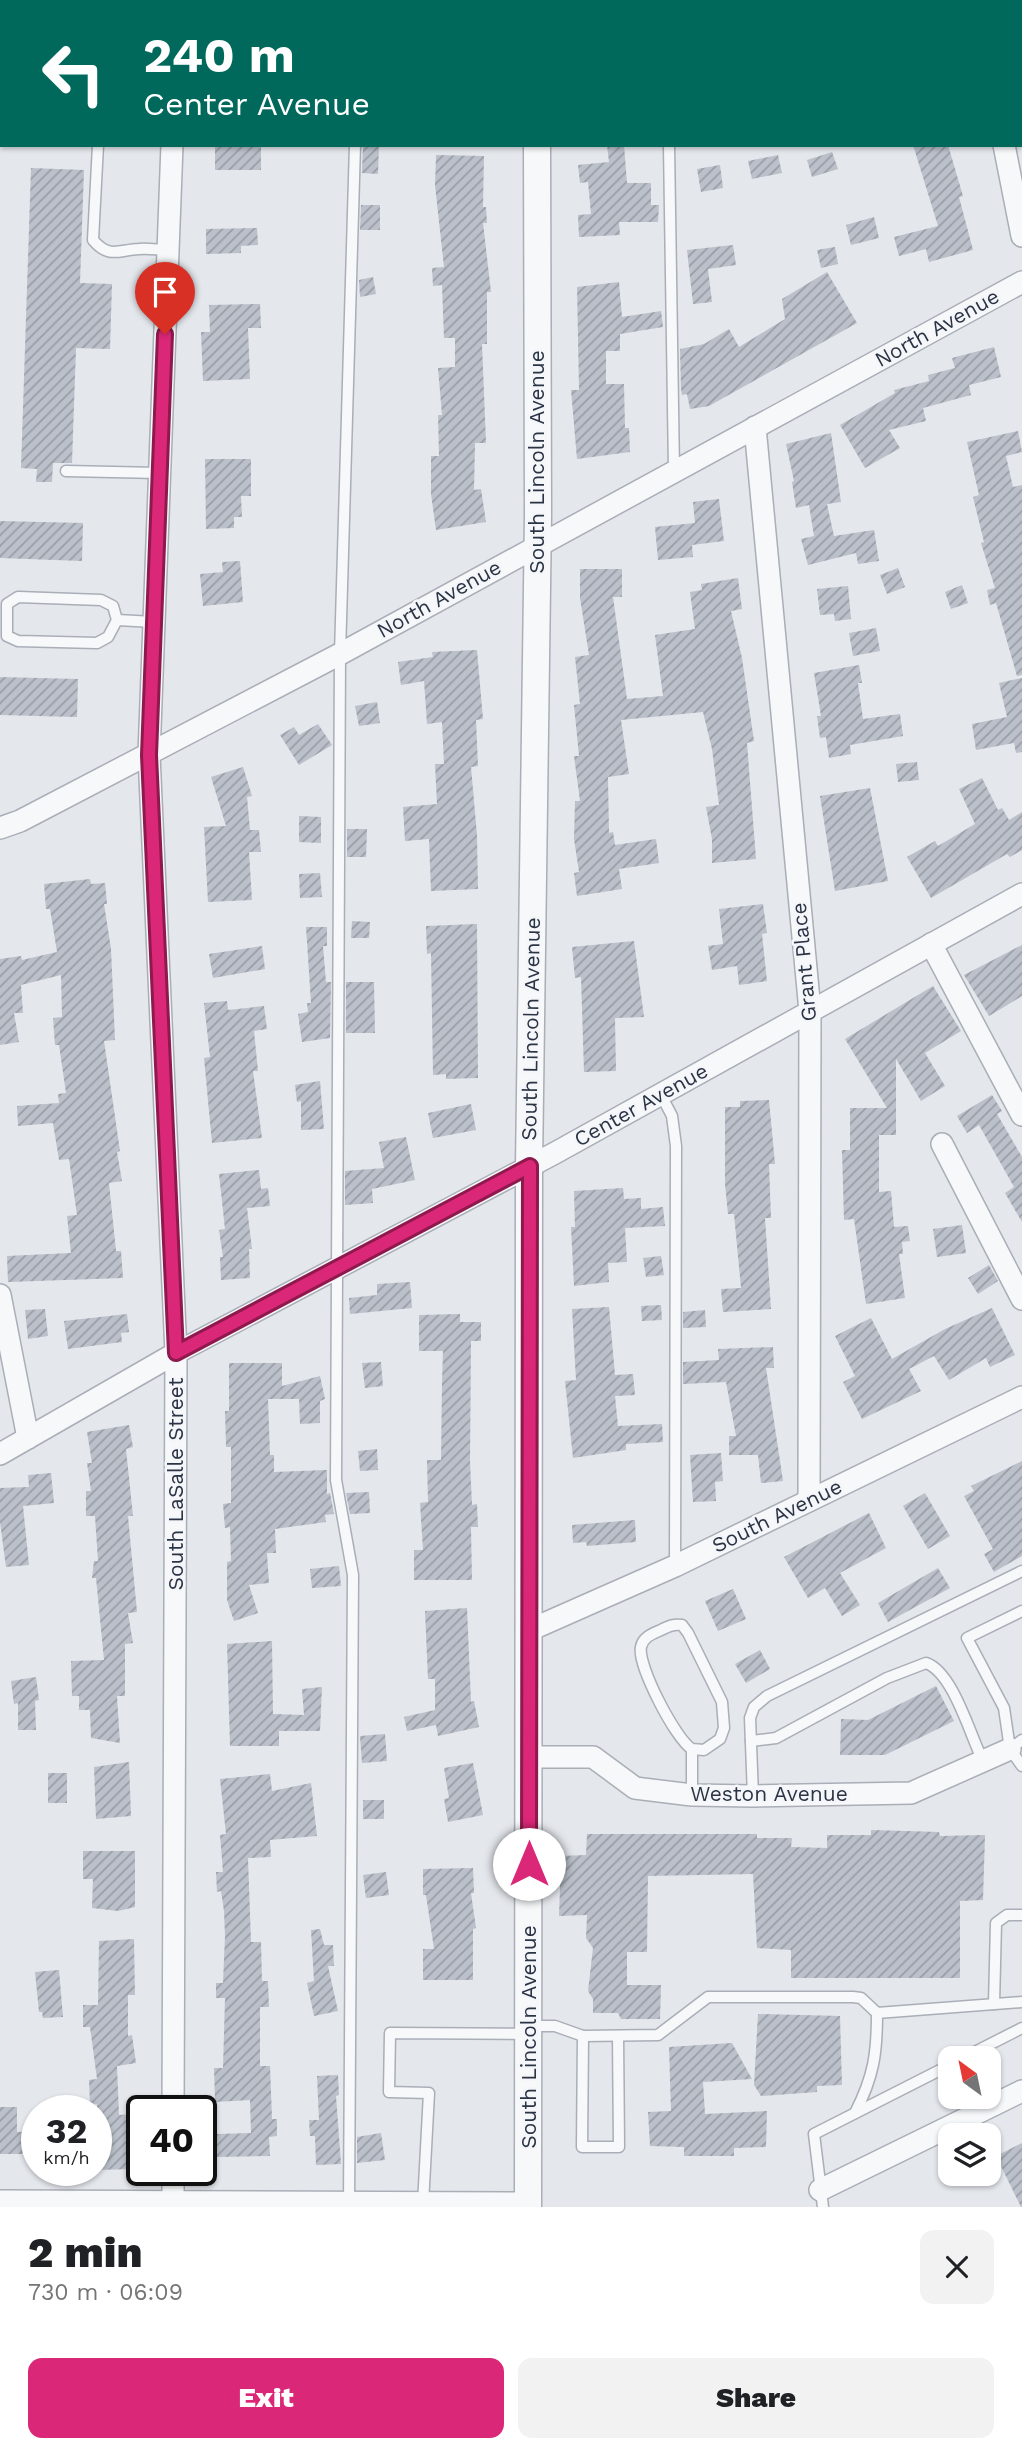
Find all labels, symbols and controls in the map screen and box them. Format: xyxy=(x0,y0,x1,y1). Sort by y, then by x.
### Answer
text: 240 m xyxy=(143,26,295,84)
icon: left xyxy=(28,28,119,119)
text: Center Avenue xyxy=(143,85,370,123)
pin xyxy=(135,262,195,334)
icon: arrive xyxy=(146,273,184,311)
street label: North Avenue xyxy=(870,283,1003,372)
street label: South Lincoln Avenue xyxy=(524,350,549,574)
street label: North Avenue xyxy=(372,554,505,643)
street label: Grant Place xyxy=(786,902,821,1023)
street label: South Lincoln Avenue xyxy=(516,917,545,1141)
street label: Center Avenue xyxy=(570,1058,712,1152)
street label: South LaSalle Street xyxy=(163,1377,188,1590)
street label: South Avenue xyxy=(708,1473,846,1558)
street label: Weston Avenue xyxy=(690,1781,848,1806)
position arrow xyxy=(492,1827,566,1901)
street label: South Lincoln Avenue xyxy=(516,1925,541,2149)
north arrow xyxy=(938,2046,1001,2109)
map controls xyxy=(938,2046,1001,2186)
speed limit sign: 40 xyxy=(126,2095,217,2186)
text: 32 xyxy=(46,2110,87,2152)
button: layers xyxy=(938,2123,1001,2186)
text: km/h xyxy=(43,2147,90,2168)
text: 2 min xyxy=(28,2228,142,2277)
button: close xyxy=(920,2230,994,2304)
text: 730 m · 06:09 xyxy=(28,2279,183,2306)
button: Exit xyxy=(28,2358,504,2438)
button: Share xyxy=(518,2358,994,2438)

